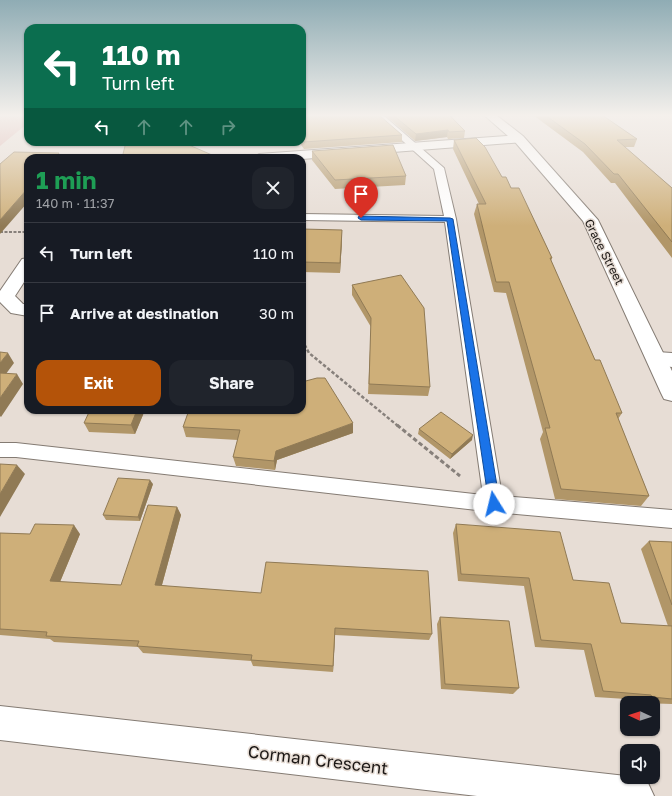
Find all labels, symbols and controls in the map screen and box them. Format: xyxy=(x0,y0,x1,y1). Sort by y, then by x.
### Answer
text: 110 m xyxy=(102,38,181,71)
icon: left xyxy=(36,40,88,92)
text: Turn left xyxy=(102,72,175,94)
icon: left xyxy=(91,116,113,138)
icon: ahead xyxy=(133,116,155,138)
icon: ahead xyxy=(175,116,197,138)
icon: right xyxy=(217,116,239,138)
text: 1 min xyxy=(36,165,96,194)
button: close xyxy=(252,167,294,209)
pin xyxy=(344,177,378,218)
icon: arrive xyxy=(350,183,372,205)
text: 140 m · 11:37 xyxy=(36,195,114,211)
street label: Grace Street xyxy=(581,216,628,287)
icon: left xyxy=(36,242,58,264)
text: Turn left xyxy=(70,244,132,262)
text: 110 m xyxy=(253,244,294,262)
icon: arrive xyxy=(36,302,58,324)
text: Arrive at destination xyxy=(70,304,219,322)
text: 30 m xyxy=(259,304,294,322)
button: Exit xyxy=(36,360,161,406)
button: Share xyxy=(169,360,294,406)
position arrow xyxy=(473,483,515,525)
north arrow xyxy=(620,696,660,736)
map controls xyxy=(620,696,660,784)
street label: Corman Crescent xyxy=(247,740,389,779)
button: sound xyxy=(620,744,660,784)

